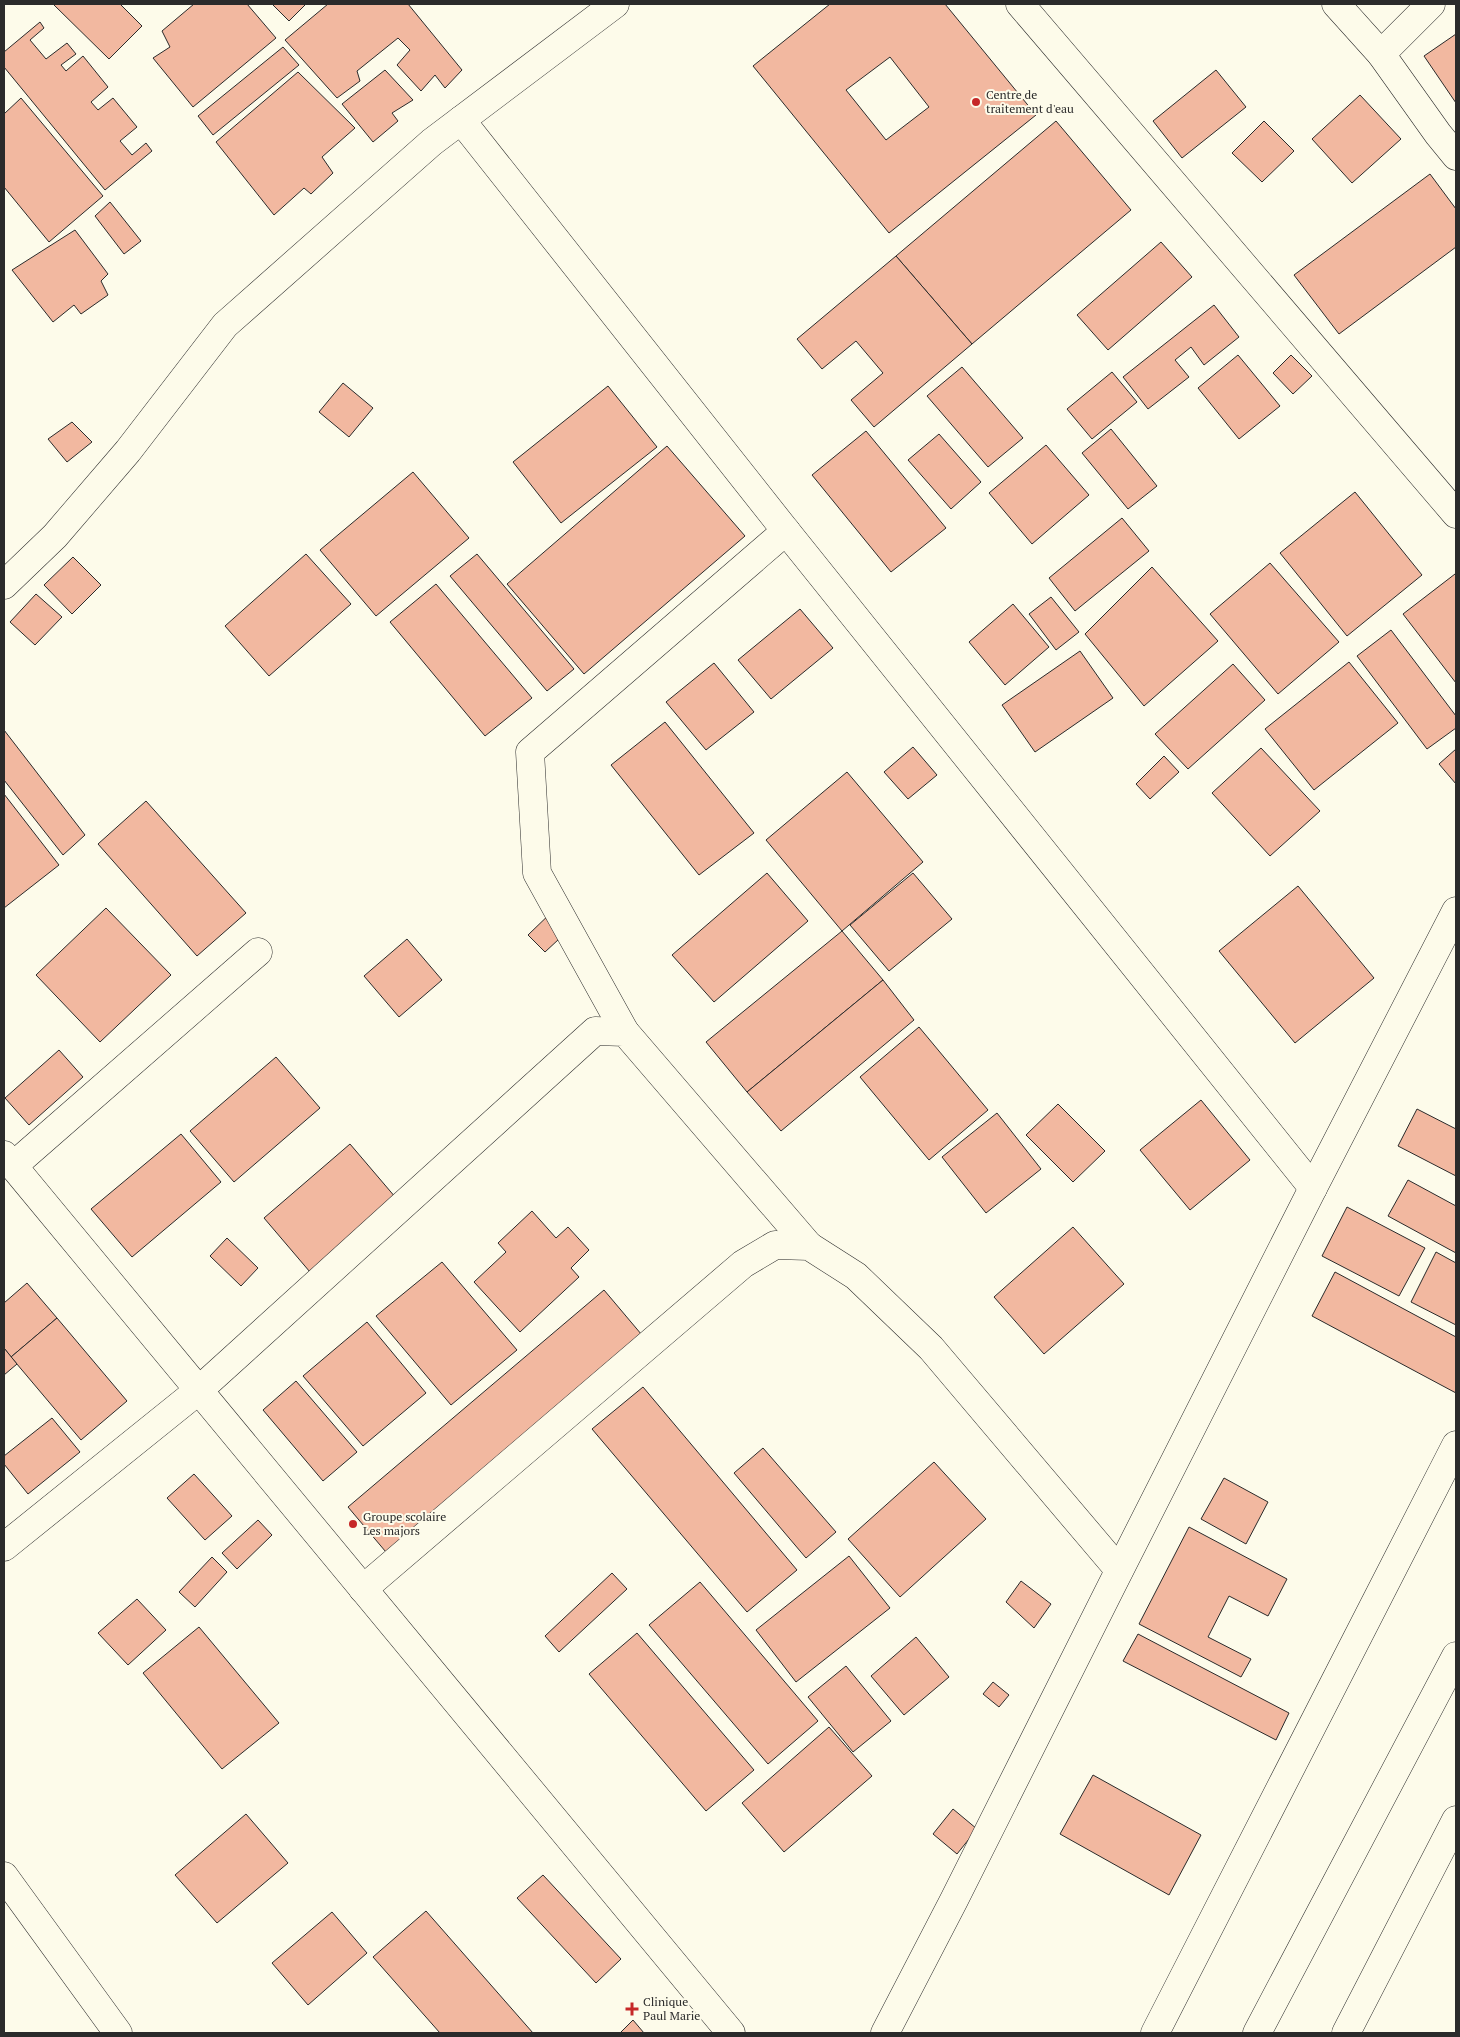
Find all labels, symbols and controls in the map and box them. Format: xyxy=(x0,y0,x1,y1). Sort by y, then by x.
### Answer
place label: Centre de traitement d'eau xyxy=(986,87,1074,116)
marker: Centre de traitement d'eau xyxy=(970,96,982,108)
place label: Groupe scolaire Les majors xyxy=(363,1509,446,1538)
marker: Groupe scolaire Les majors xyxy=(347,1518,359,1530)
place label: Clinique Paul Marie xyxy=(643,1994,700,2023)
marker: Clinique Paul Marie xyxy=(625,2002,639,2016)

